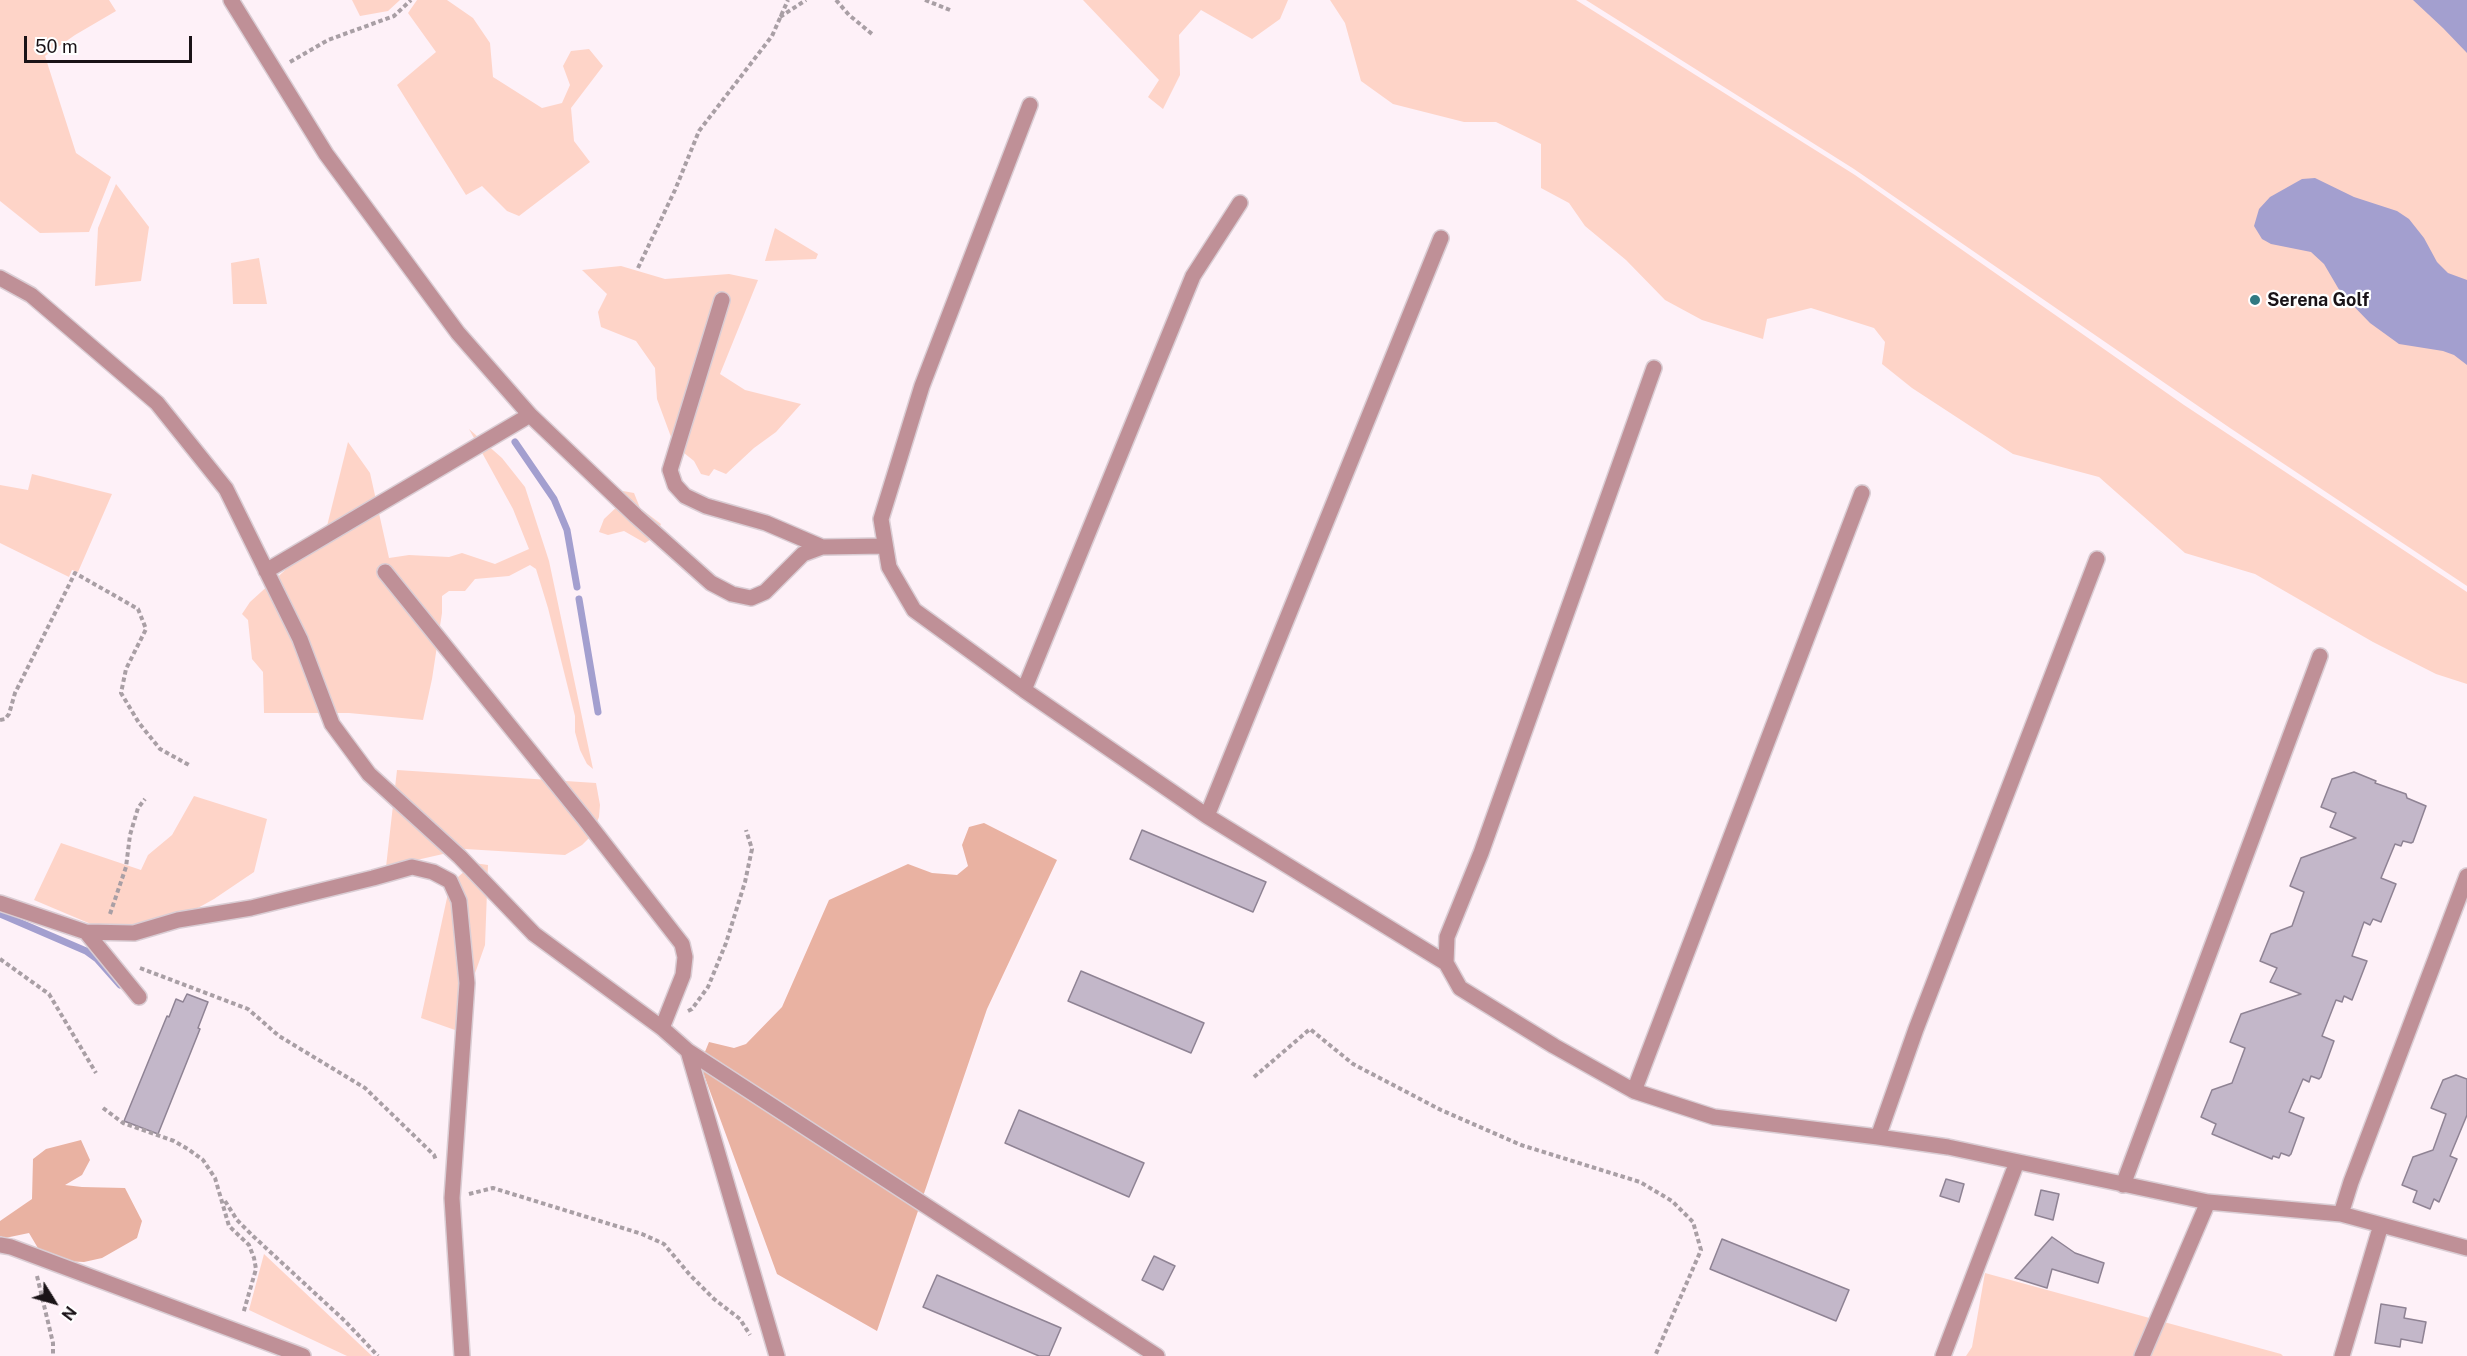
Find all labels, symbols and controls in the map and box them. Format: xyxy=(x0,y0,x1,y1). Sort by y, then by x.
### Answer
scale bar xyxy=(27,24,195,62)
text: 50 m xyxy=(35,36,78,57)
place label: Serena Golf xyxy=(2267,289,2369,311)
marker: Serena Golf xyxy=(2248,293,2262,307)
north arrow xyxy=(24,1272,84,1332)
text: N xyxy=(57,1302,80,1324)

